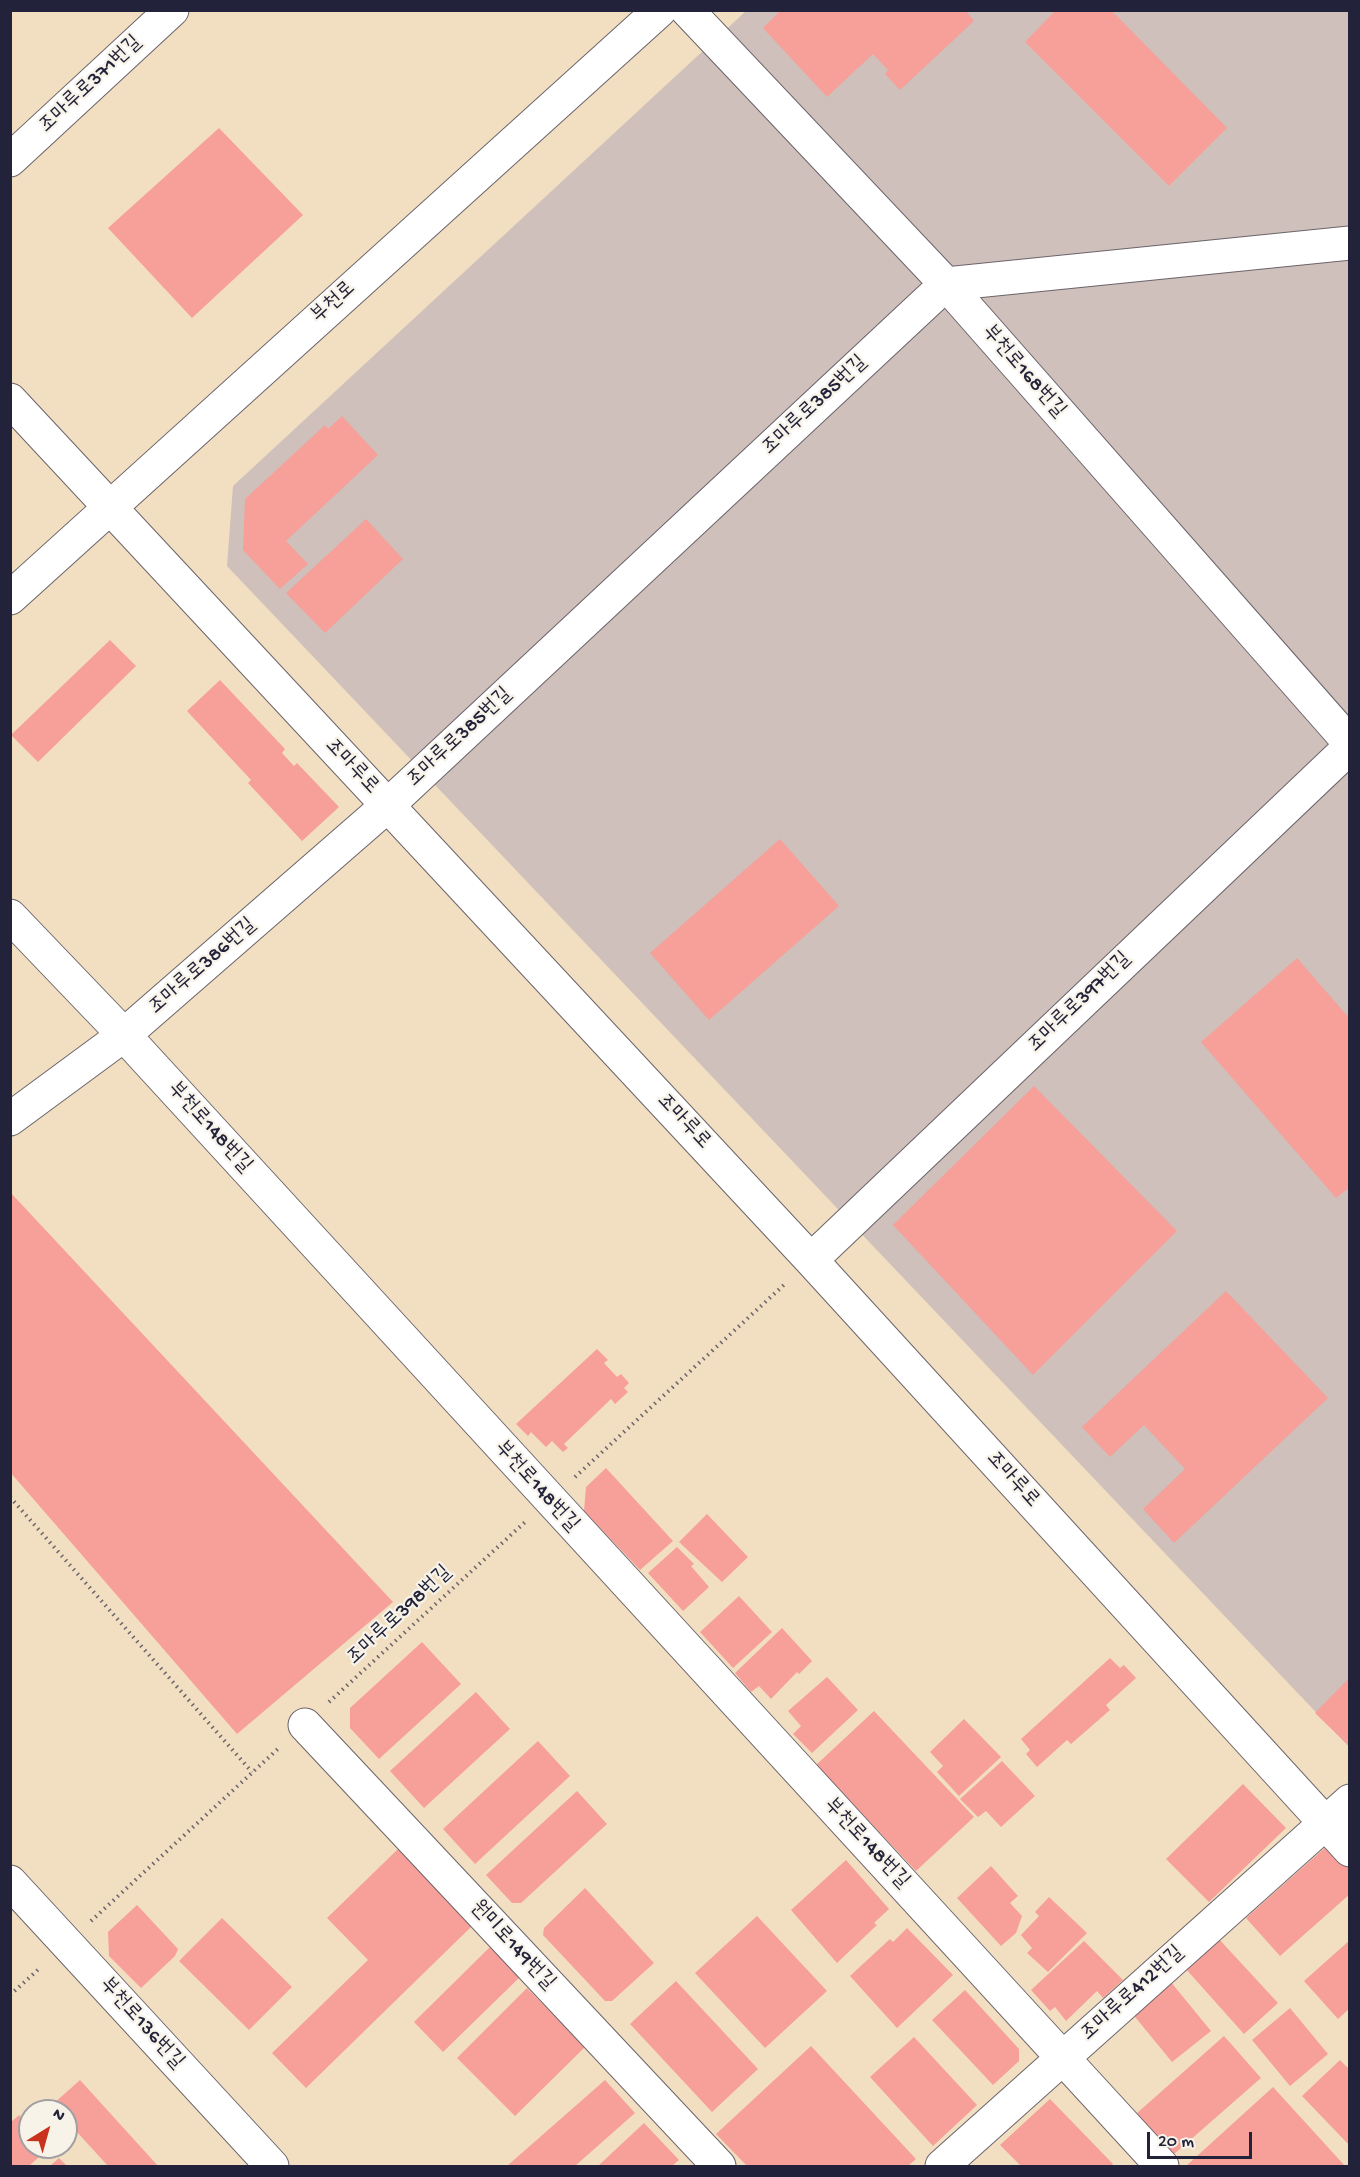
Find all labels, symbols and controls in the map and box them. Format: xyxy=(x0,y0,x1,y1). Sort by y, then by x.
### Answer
street label: 조마루로371번길 xyxy=(34,31,148,139)
street label: 부천로 xyxy=(307,277,361,329)
street label: 부천로168번길 xyxy=(976,320,1070,424)
street label: 조마루로385번길 xyxy=(757,351,873,461)
street label: 조마루로385번길 xyxy=(402,683,518,793)
street label: 조마루로 xyxy=(319,734,383,800)
street label: 조마루로386번길 xyxy=(144,913,262,1021)
street label: 조마루로397번길 xyxy=(1023,947,1137,1059)
street label: 부천로148번길 xyxy=(161,1077,257,1179)
street label: 조마루로 xyxy=(651,1089,715,1155)
street label: 부천로148번길 xyxy=(488,1436,584,1538)
street label: 조마루로 xyxy=(980,1446,1044,1514)
street label: 조마루로398번길 xyxy=(342,1561,458,1671)
street label: 부천로148번길 xyxy=(818,1794,914,1894)
street label: 원미로149번길 xyxy=(464,1896,560,1996)
street label: 조마루로412번길 xyxy=(1076,1941,1190,2047)
street label: 부천로136번길 xyxy=(93,1973,189,2075)
north arrow xyxy=(18,2099,78,2159)
text: N xyxy=(48,2105,68,2127)
scale bar xyxy=(1150,2120,1255,2158)
text: 20 m xyxy=(1158,2132,1194,2153)

